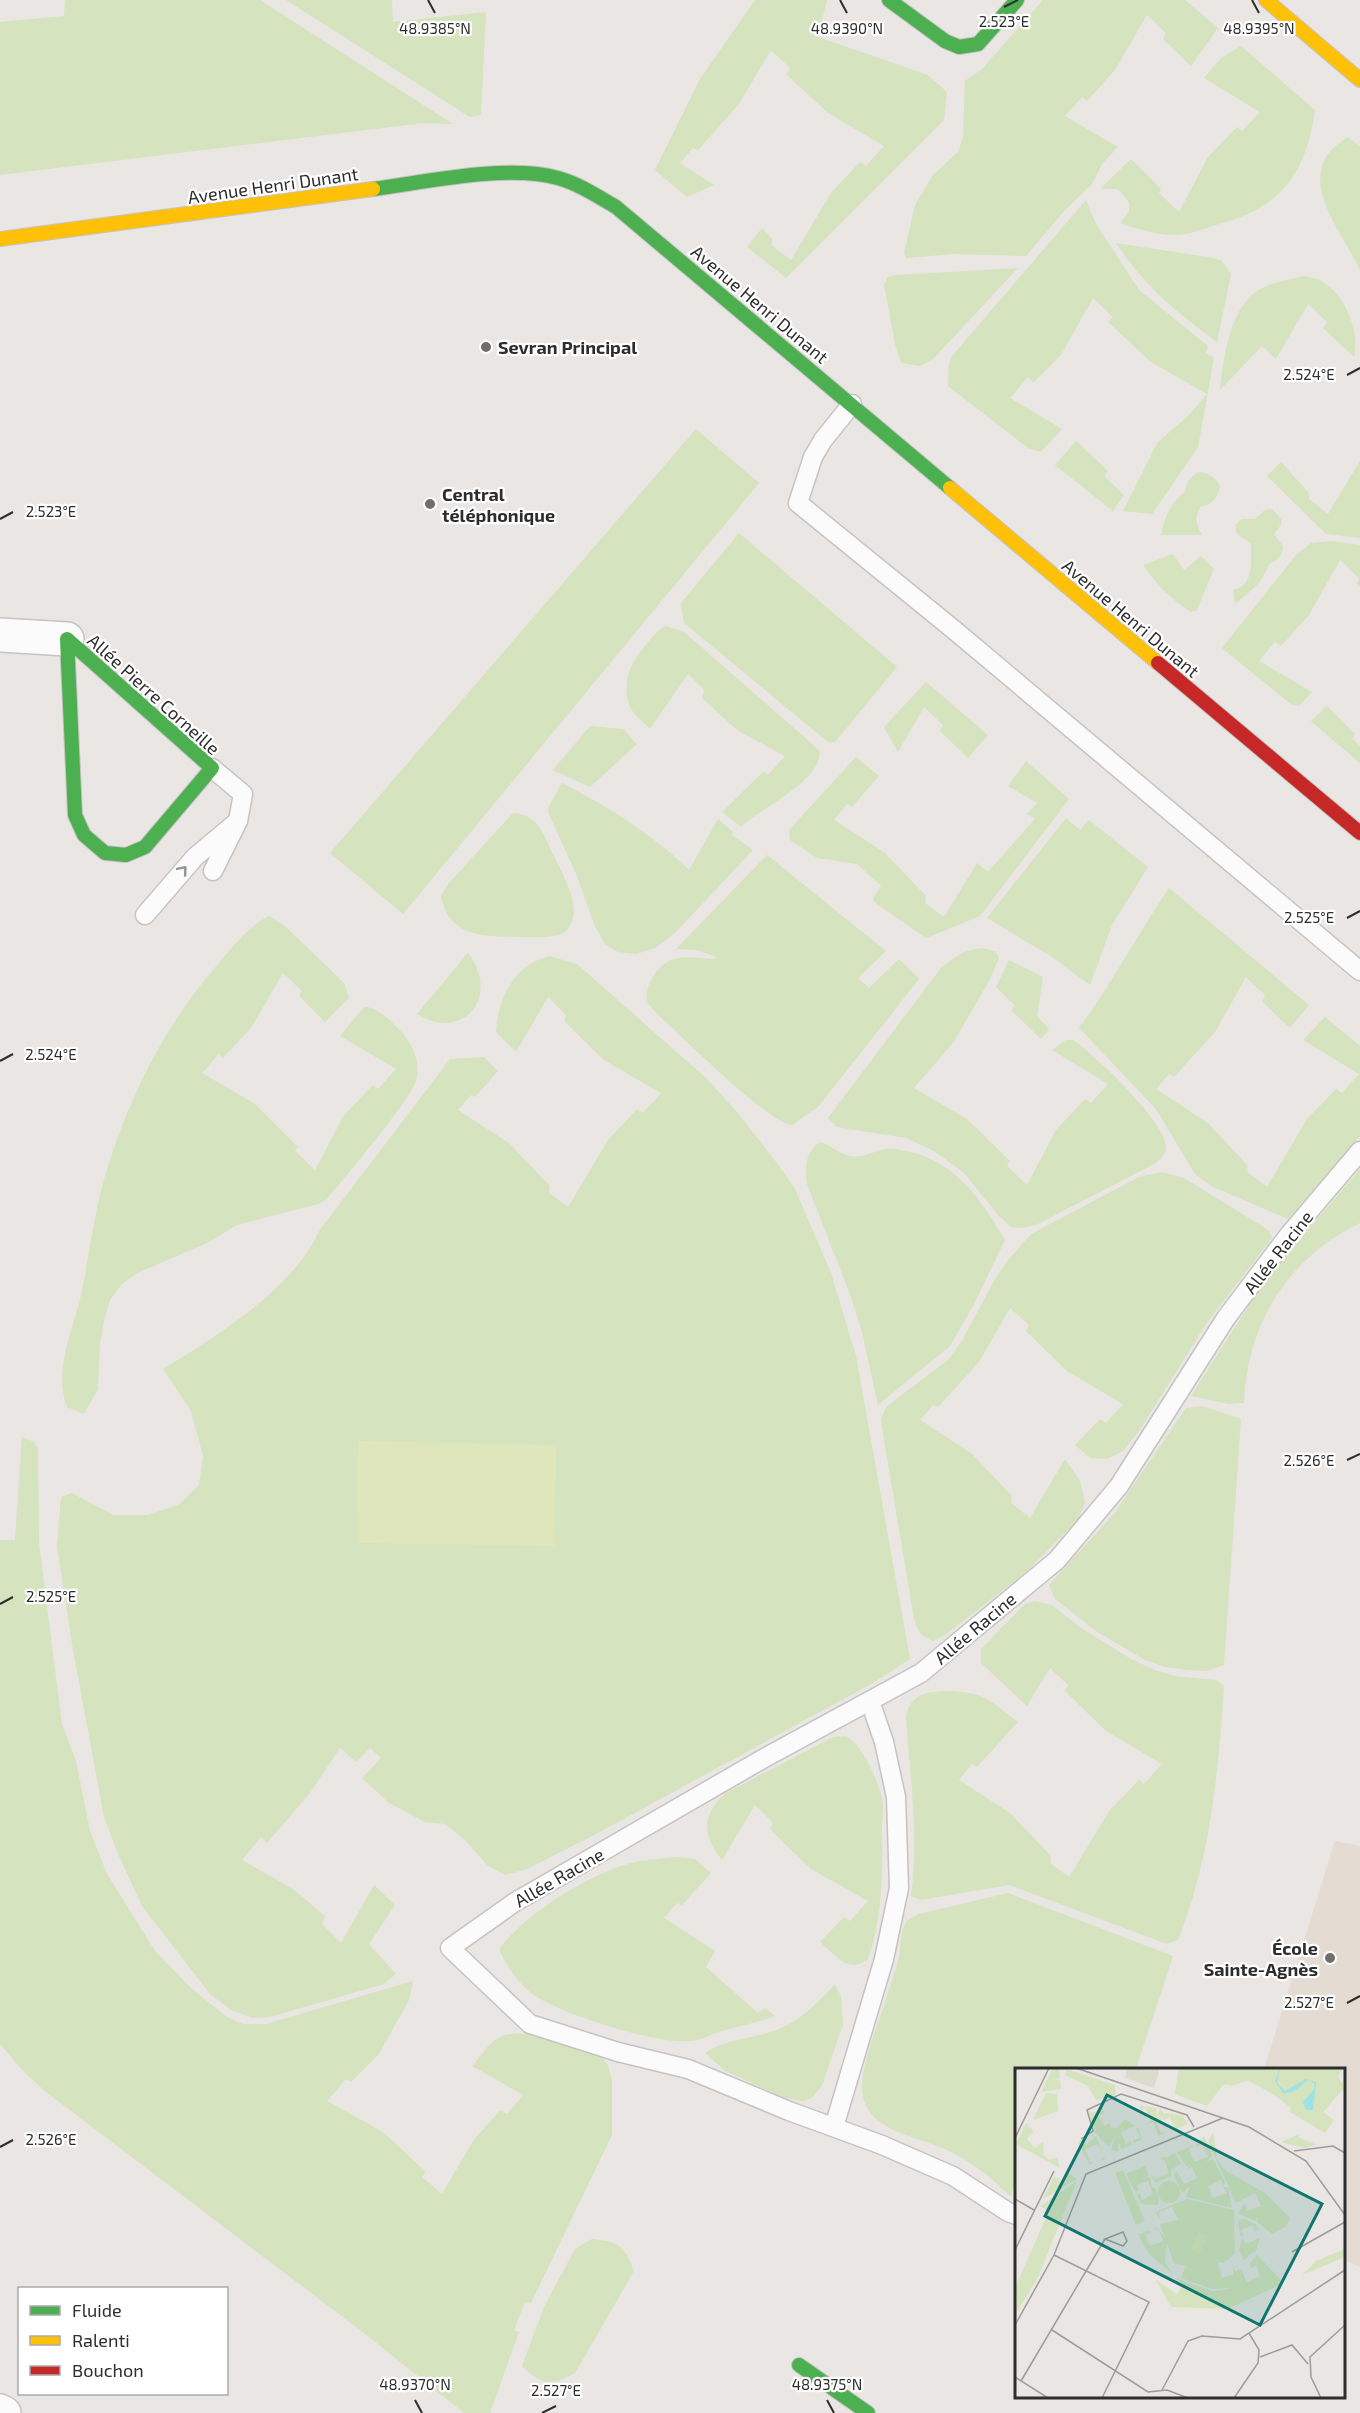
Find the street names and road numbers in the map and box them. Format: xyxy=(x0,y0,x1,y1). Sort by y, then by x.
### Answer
street label: Avenue Henri Dunant xyxy=(186,162,360,208)
street label: Avenue Henri Dunant xyxy=(687,240,833,368)
street label: Avenue Henri Dunant xyxy=(1058,554,1204,682)
street label: Allée Pierre Corneille xyxy=(83,629,225,759)
street label: Allée Racine xyxy=(1239,1206,1317,1298)
street label: Allée Racine xyxy=(930,1588,1020,1668)
street label: Allée Racine xyxy=(510,1843,608,1911)

